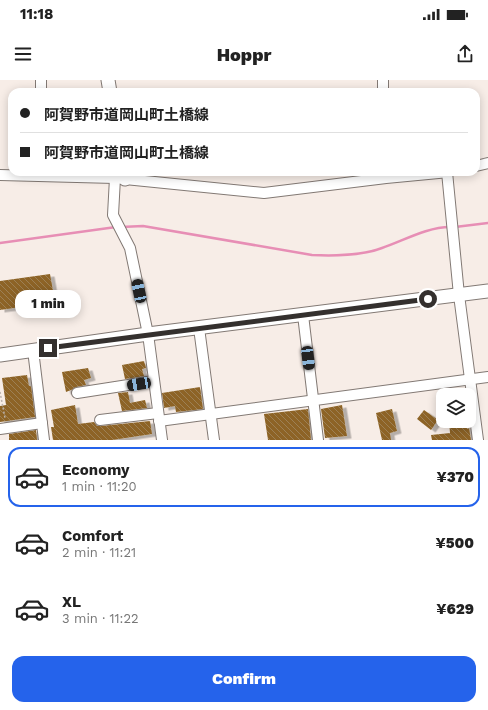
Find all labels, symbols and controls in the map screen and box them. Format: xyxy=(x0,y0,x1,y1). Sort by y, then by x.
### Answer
text: 11:18 xyxy=(20,5,53,23)
icon: menu xyxy=(12,43,34,65)
icon: share xyxy=(454,43,476,65)
text: Hoppr xyxy=(217,44,271,65)
text: 阿賀野市道岡山町土橋線 xyxy=(44,106,209,124)
text: 阿賀野市道岡山町土橋線 xyxy=(44,144,209,162)
car xyxy=(131,278,147,304)
callout: 1 min xyxy=(15,290,81,318)
route start xyxy=(419,290,437,308)
text: 1 min xyxy=(31,296,65,311)
route end xyxy=(39,339,57,357)
car xyxy=(301,345,315,371)
car xyxy=(126,376,152,392)
map controls xyxy=(436,388,476,428)
button: layers xyxy=(436,388,476,428)
icon: car xyxy=(14,459,50,495)
text: Economy xyxy=(62,461,129,479)
text: ¥370 xyxy=(436,468,474,486)
text: 1 min · 11:20 xyxy=(62,479,137,494)
icon: car xyxy=(14,525,50,561)
text: Comfort xyxy=(62,527,123,545)
text: ¥500 xyxy=(435,534,474,552)
text: 2 min · 11:21 xyxy=(62,545,136,560)
icon: car xyxy=(14,591,50,627)
text: XL xyxy=(62,593,81,611)
text: ¥629 xyxy=(436,600,474,618)
text: 3 min · 11:22 xyxy=(62,611,139,626)
button: Confirm xyxy=(12,656,476,702)

